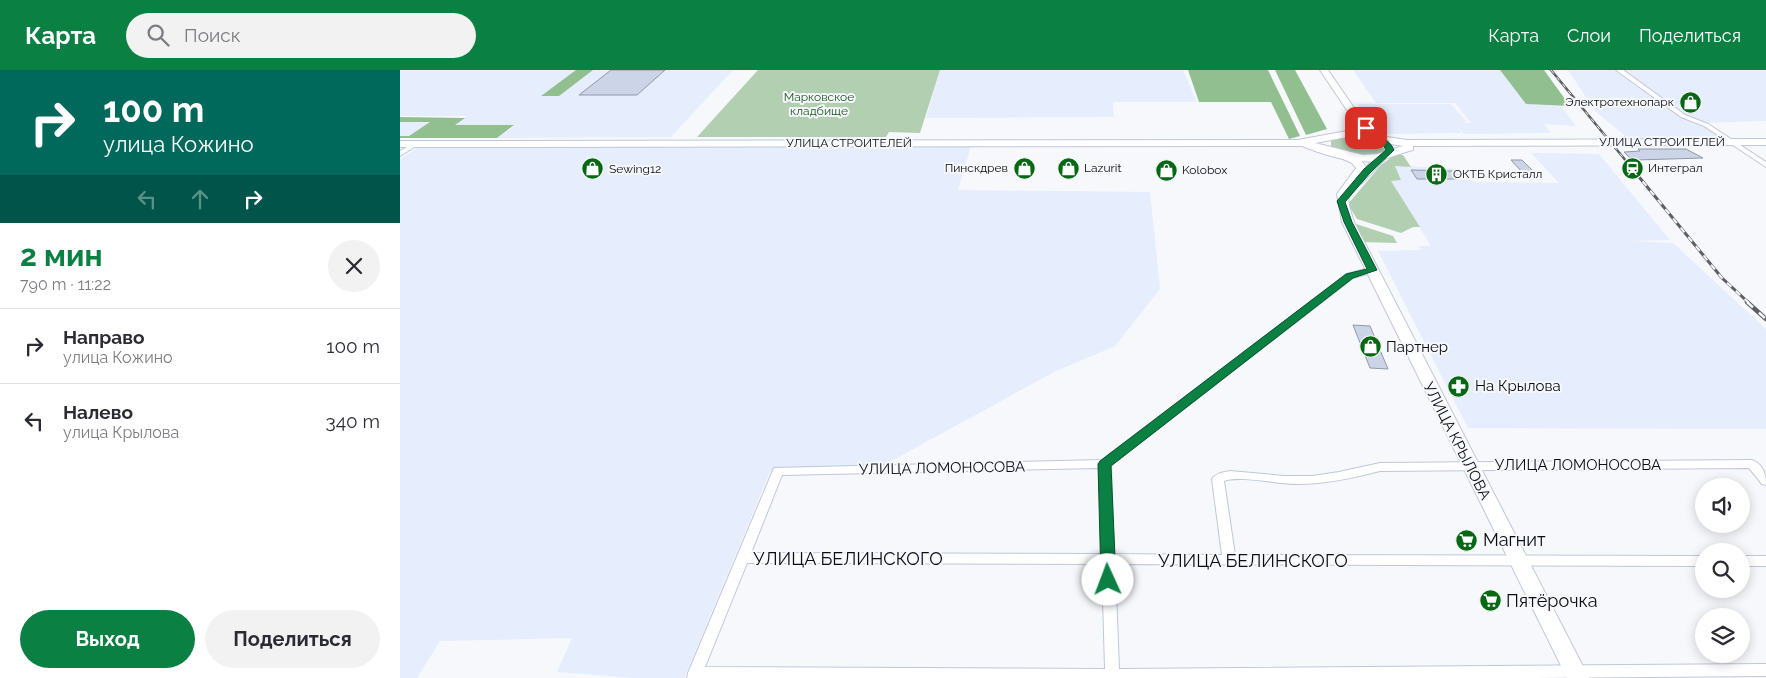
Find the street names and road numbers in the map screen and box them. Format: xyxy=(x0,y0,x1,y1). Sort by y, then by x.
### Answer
street label: УЛИЦА СТРОИТЕЛЕЙ xyxy=(1599,135,1725,149)
street label: УЛИЦА СТРОИТЕЛЕЙ xyxy=(786,136,912,150)
street label: УЛИЦА КРЫЛОВА xyxy=(1420,379,1494,503)
street label: УЛИЦА ЛОМОНОСОВА xyxy=(1495,456,1661,474)
street label: УЛИЦА ЛОМОНОСОВА xyxy=(859,458,1025,478)
street label: УЛИЦА БЕЛИНСКОГО xyxy=(753,548,943,569)
street label: УЛИЦА БЕЛИНСКОГО xyxy=(1158,550,1348,571)

